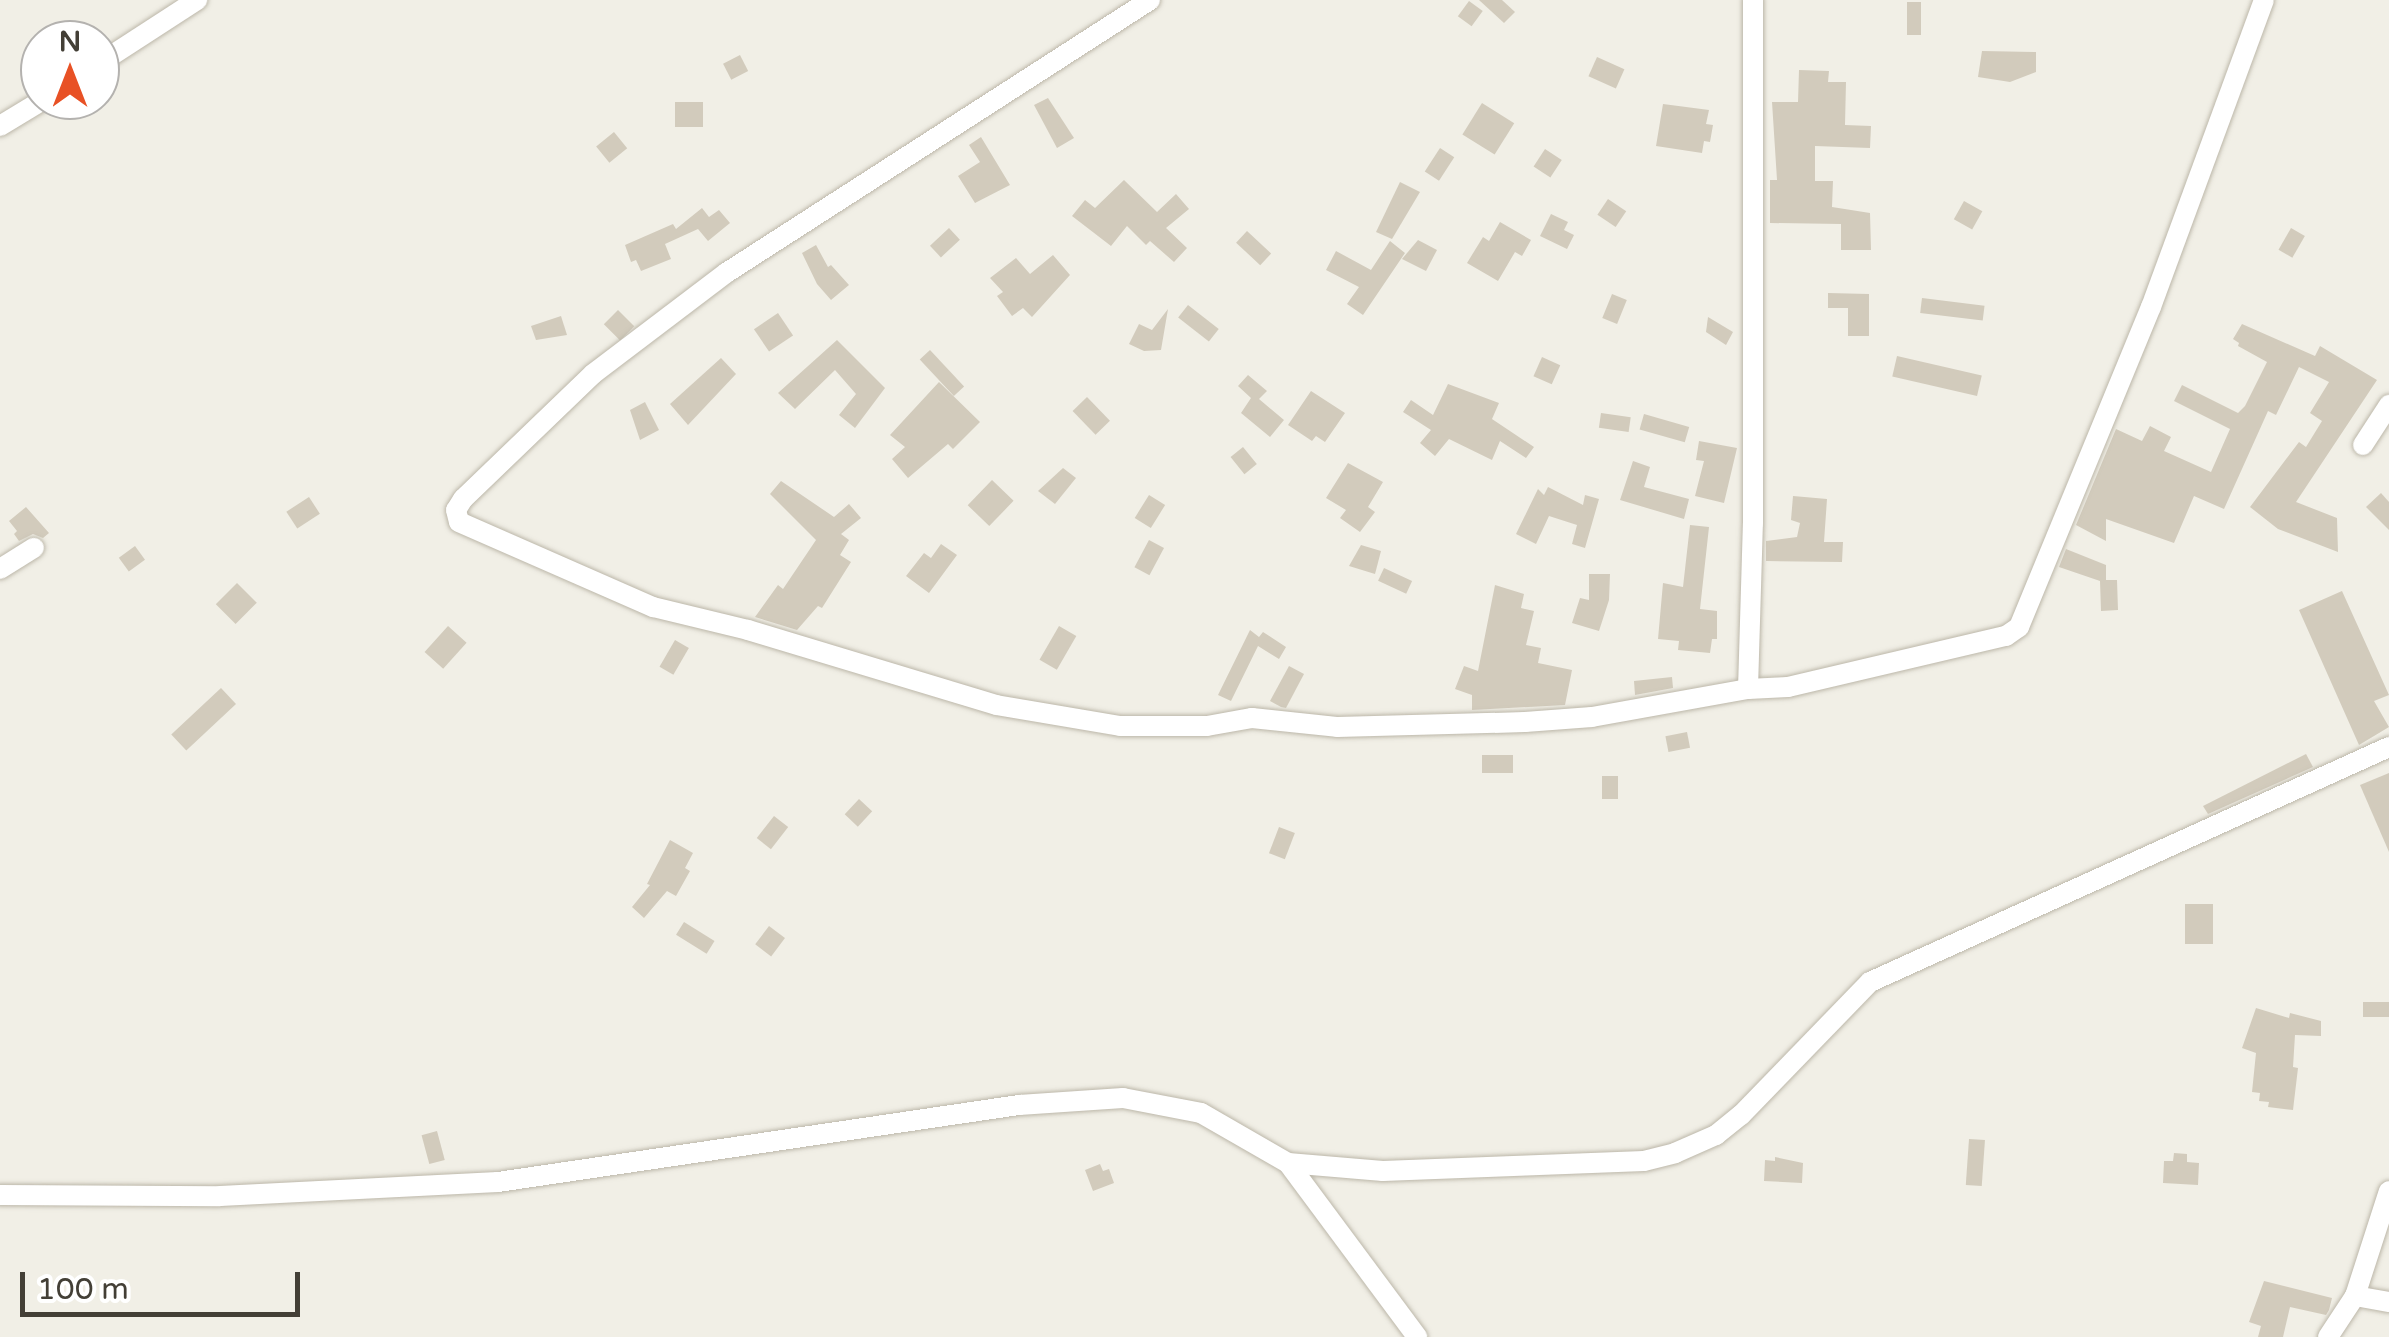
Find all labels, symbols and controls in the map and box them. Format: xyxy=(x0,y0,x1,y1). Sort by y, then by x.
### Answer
north arrow xyxy=(20,20,120,120)
text: N xyxy=(59,25,81,59)
scale bar xyxy=(25,1252,305,1314)
text: 100 m xyxy=(37,1271,129,1308)

